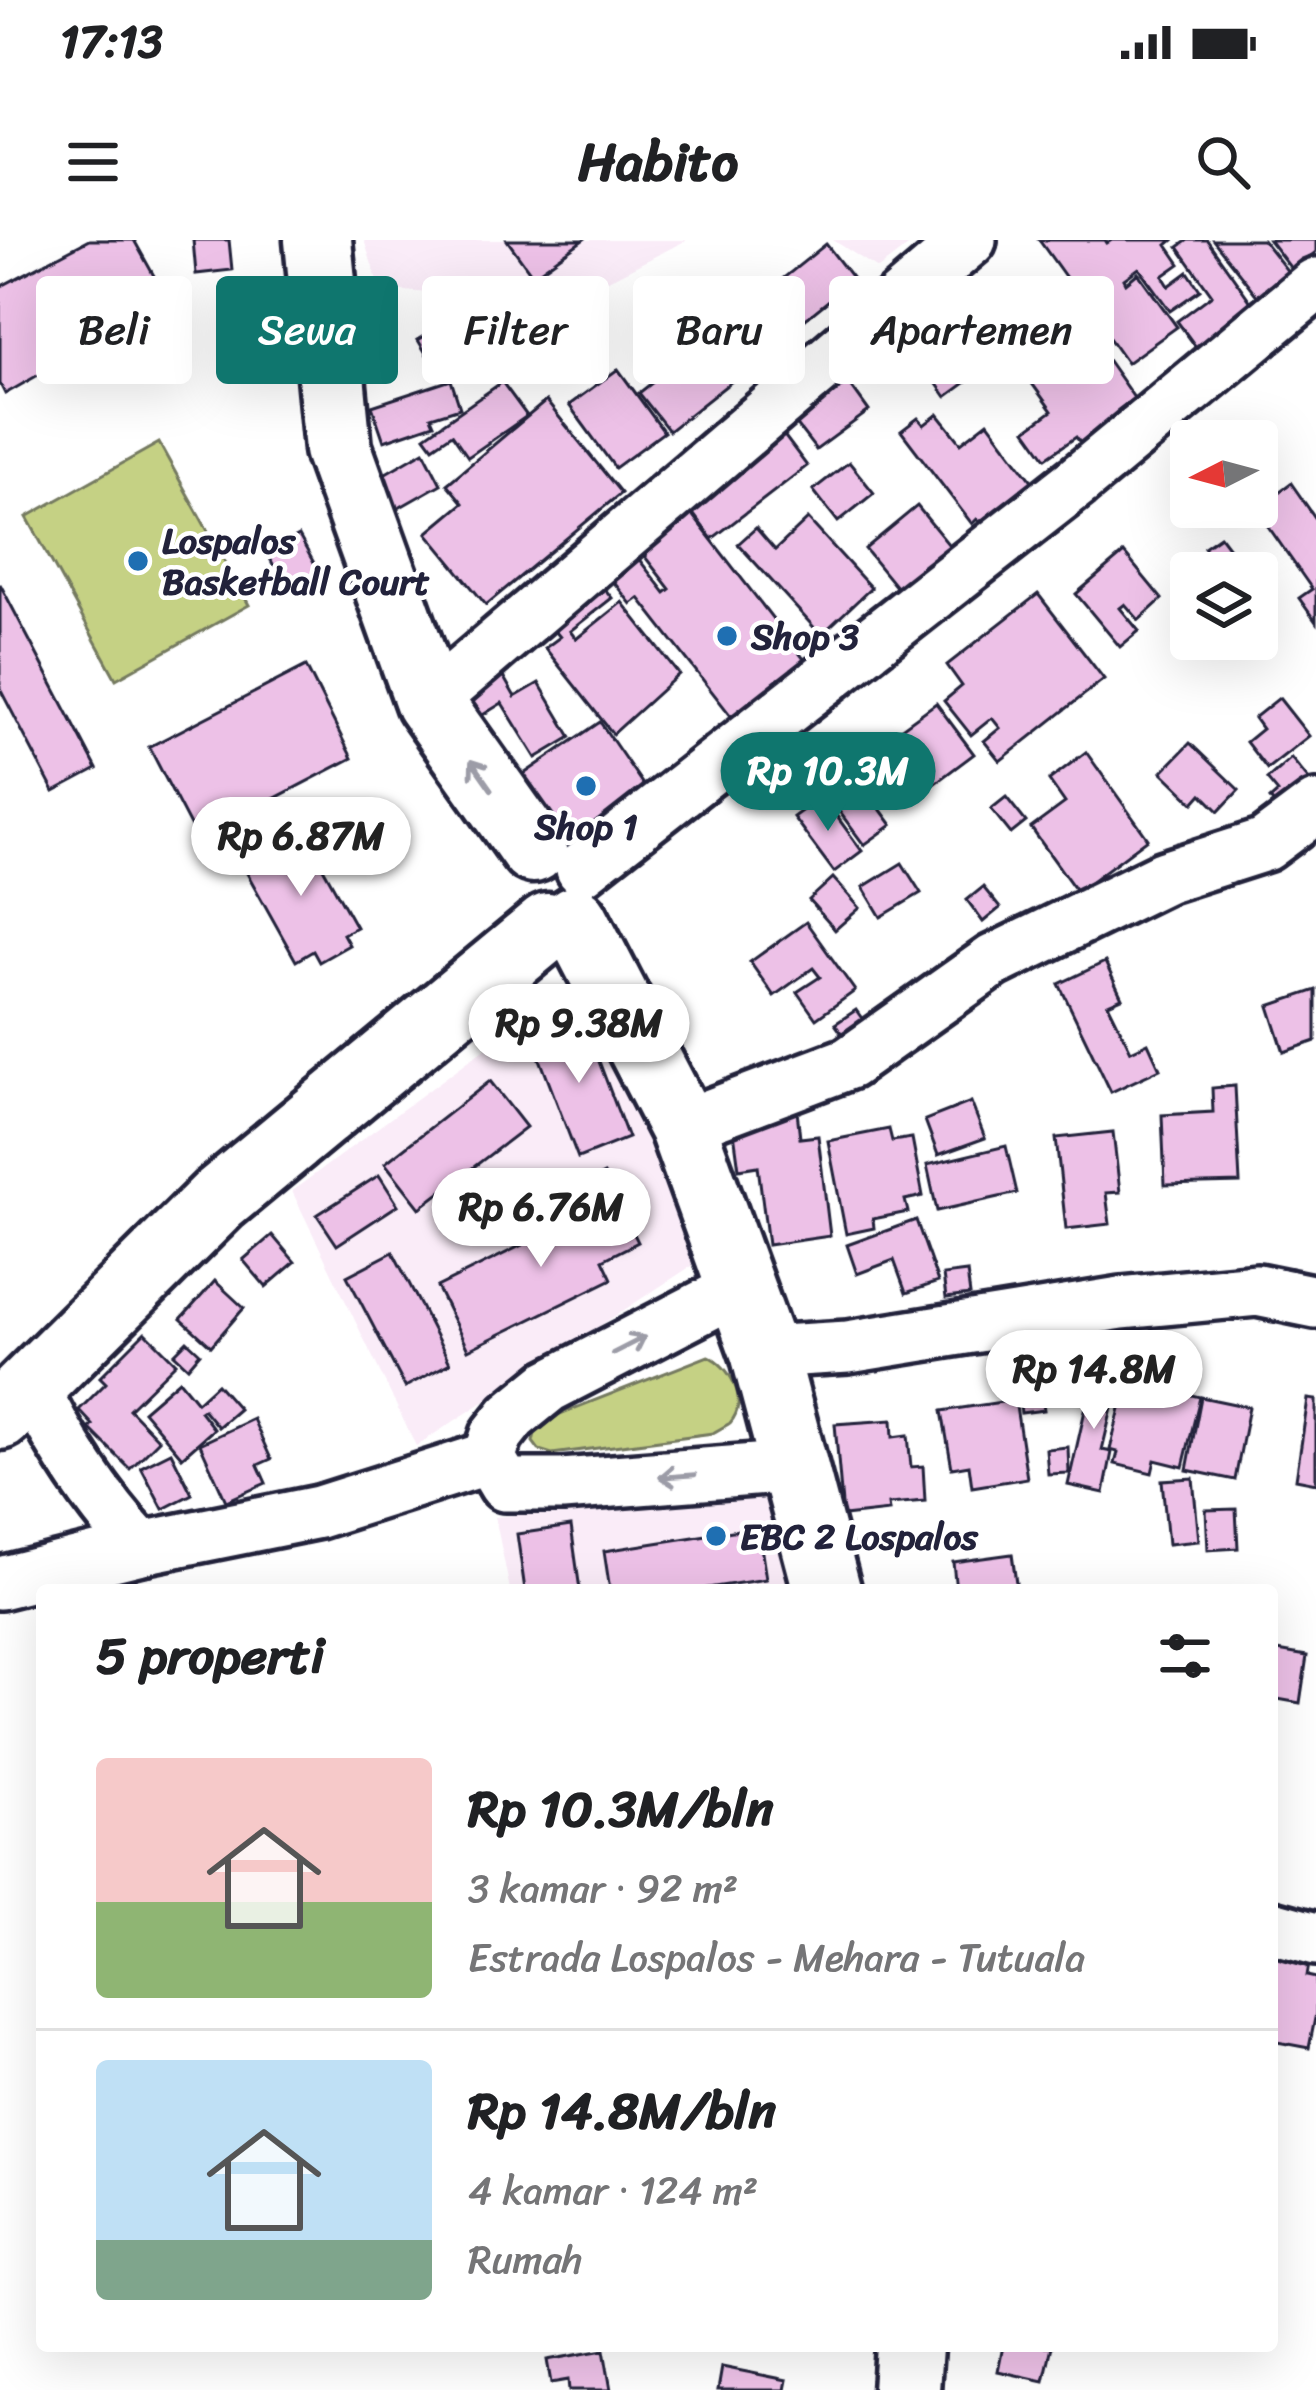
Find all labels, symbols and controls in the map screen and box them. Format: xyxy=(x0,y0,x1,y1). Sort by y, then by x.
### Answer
text: 17:13 xyxy=(60,2,163,82)
text: Habito xyxy=(578,114,738,210)
icon: menu xyxy=(60,129,126,195)
icon: search xyxy=(1190,129,1256,195)
chip: Beli xyxy=(36,276,192,384)
chip: Sewa xyxy=(216,276,398,384)
chip: Filter xyxy=(422,276,609,384)
chip: Baru xyxy=(633,276,805,384)
chip: Apartemen xyxy=(829,276,1114,384)
north arrow xyxy=(1170,420,1278,528)
map controls xyxy=(1170,420,1278,660)
place label: Lospalos Basketball Court xyxy=(162,509,430,614)
marker: Lospalos Basketball Court xyxy=(125,548,151,574)
button: layers xyxy=(1170,552,1278,660)
place label: Shop 3 xyxy=(750,605,859,669)
marker: Shop 3 xyxy=(714,623,740,649)
pin: Rp 10.3M xyxy=(704,732,952,834)
text: Rp 10.3M xyxy=(748,736,908,805)
one-way arrow xyxy=(469,759,494,793)
marker: Shop 1 xyxy=(573,773,599,799)
place label: Shop 1 xyxy=(533,795,638,859)
pin: Rp 6.87M xyxy=(177,797,425,899)
text: Rp 6.87M xyxy=(218,801,384,870)
pin: Rp 9.38M xyxy=(455,984,703,1086)
text: Rp 9.38M xyxy=(496,988,662,1057)
pin: Rp 6.76M xyxy=(417,1168,665,1270)
text: Rp 6.76M xyxy=(459,1172,623,1241)
pin: Rp 14.8M xyxy=(970,1330,1218,1432)
one-way arrow xyxy=(611,1332,646,1355)
text: Rp 14.8M xyxy=(1013,1334,1175,1403)
one-way arrow xyxy=(658,1465,697,1488)
place label: EBC 2 Lospalos xyxy=(740,1505,979,1569)
marker: EBC 2 Lospalos xyxy=(703,1523,729,1549)
text: 5 properti xyxy=(96,1611,325,1701)
icon: filters xyxy=(1152,1623,1218,1689)
text: Rp 10.3M/bln xyxy=(468,1764,774,1854)
icon: home xyxy=(192,1806,336,1950)
text: 3 kamar · 92 m² xyxy=(468,1854,738,1923)
text: Estrada Lospalos - Mehara - Tutuala xyxy=(468,1923,1085,1992)
text: Rp 14.8M/bln xyxy=(468,2066,776,2156)
icon: home xyxy=(192,2108,336,2252)
text: 4 kamar · 124 m² xyxy=(468,2156,758,2225)
text: Rumah xyxy=(468,2225,583,2294)

